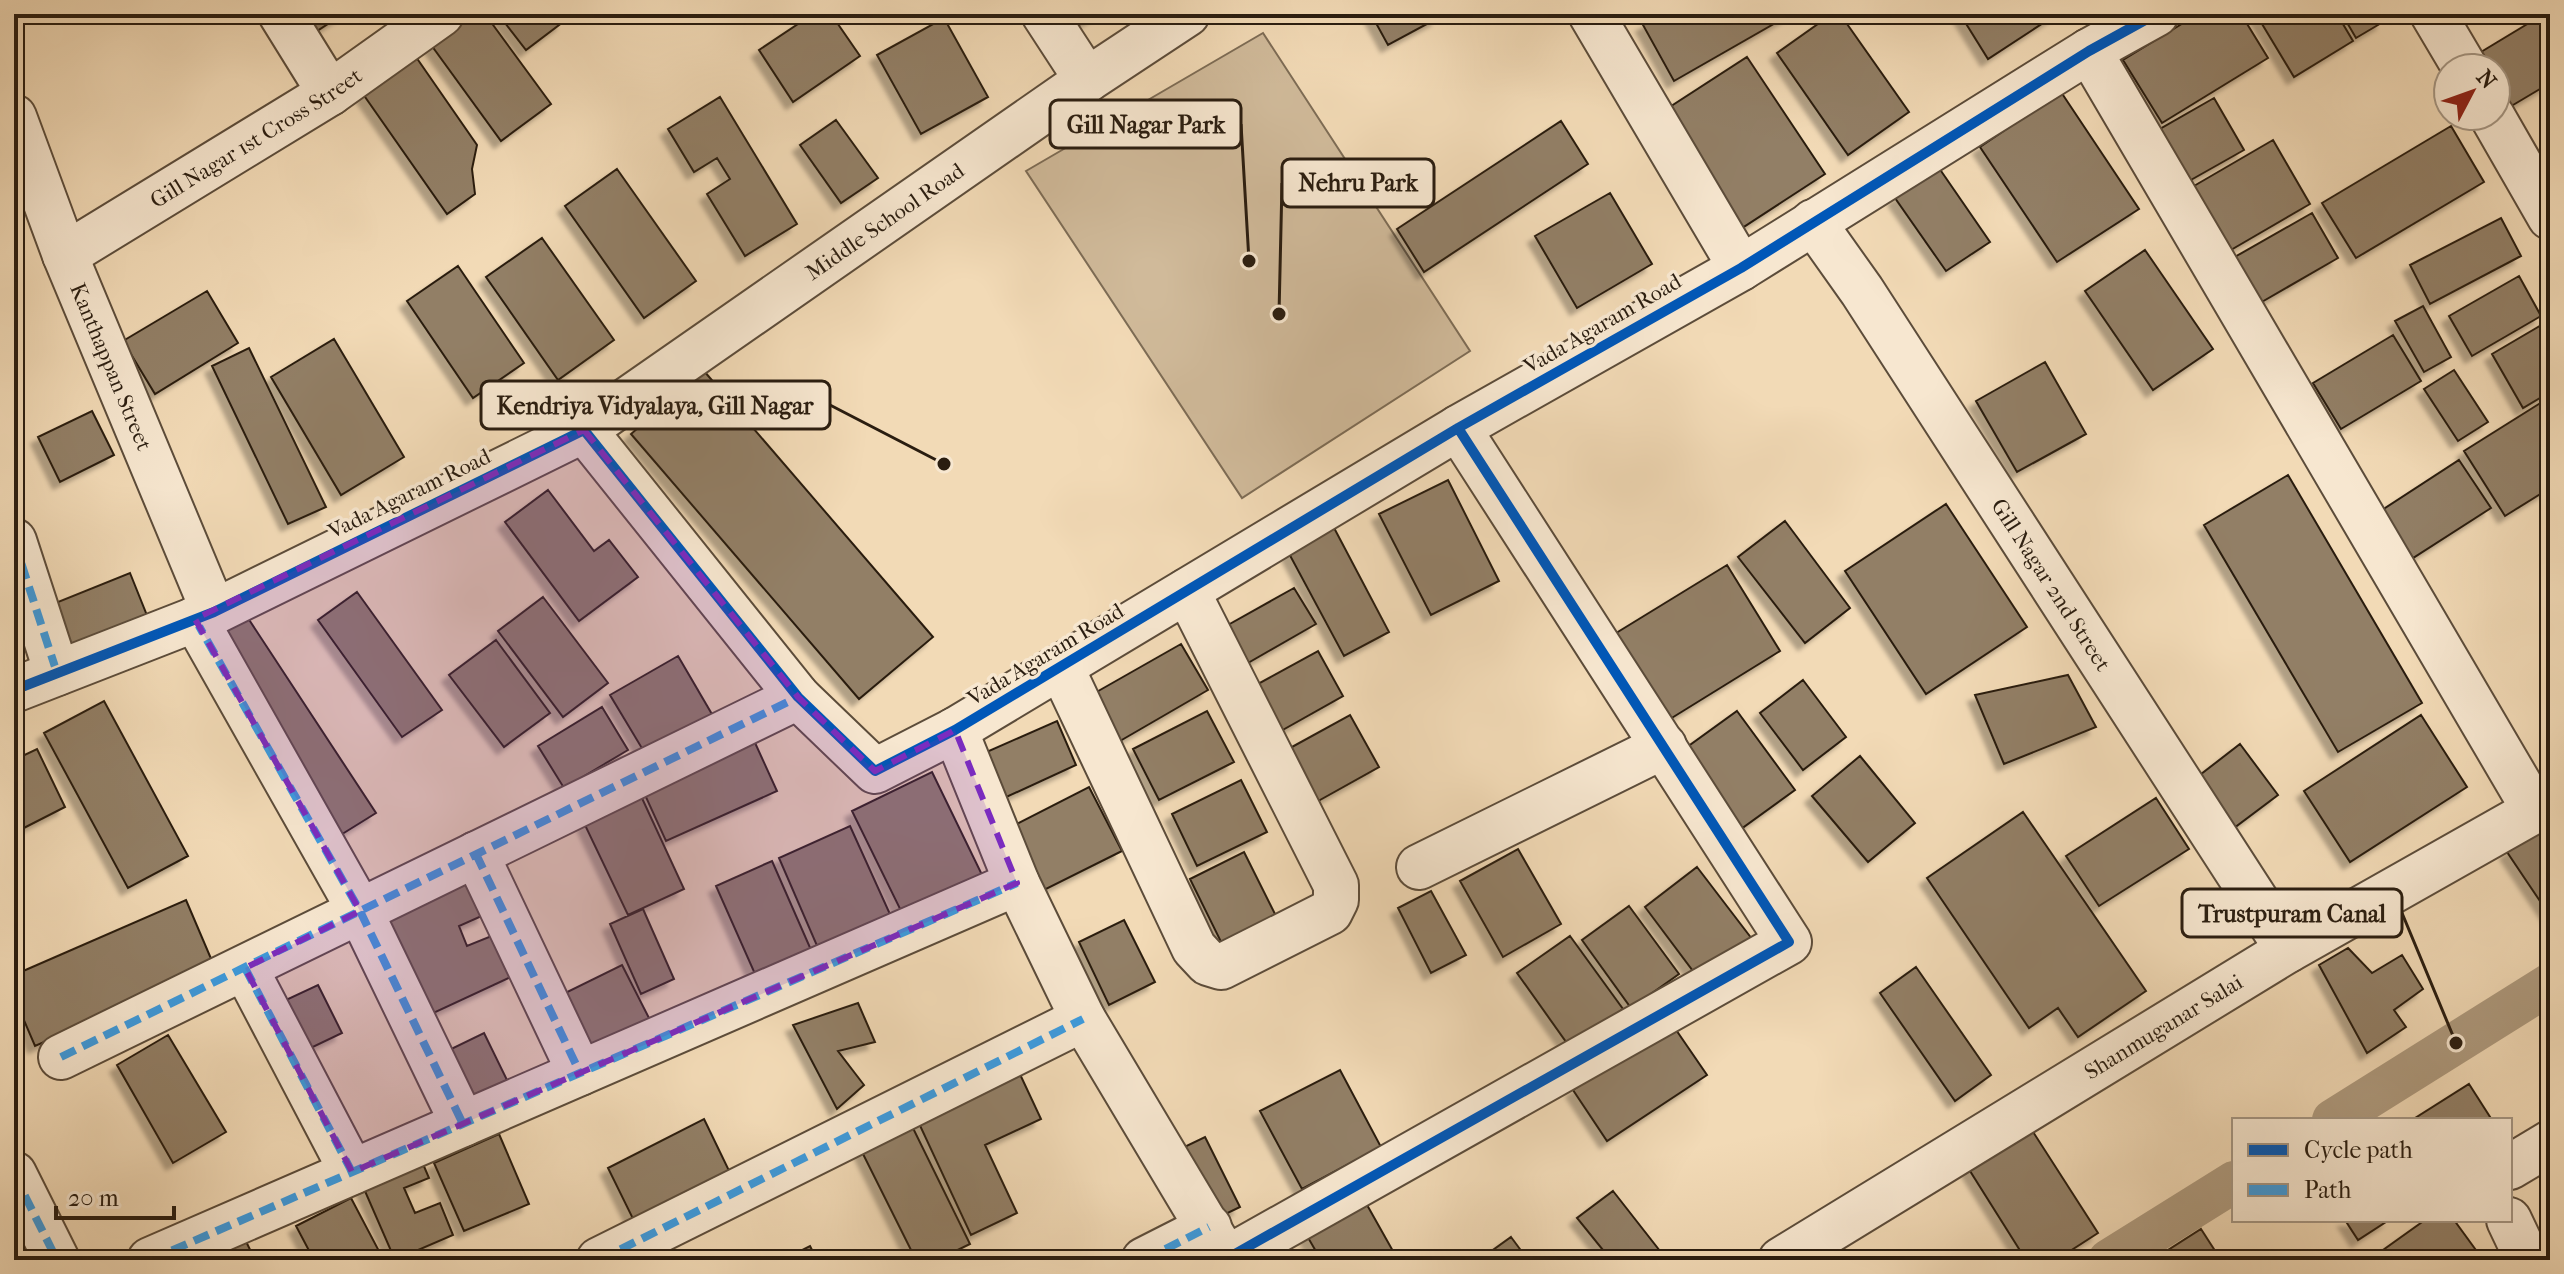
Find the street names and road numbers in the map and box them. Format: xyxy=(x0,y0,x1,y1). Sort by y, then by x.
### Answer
street label: Gill Nagar 1st Cross Street xyxy=(146,63,367,214)
street label: Middle School Road xyxy=(801,157,970,286)
street label: Vada Agaram Road xyxy=(1518,268,1687,380)
street label: Kanthappan Street xyxy=(64,279,157,455)
street label: Vada Agaram Road xyxy=(323,443,496,545)
street label: Gill Nagar 2nd Street xyxy=(1986,494,2116,676)
street label: Vada Agaram Road xyxy=(962,597,1129,712)
street label: Shanmuganar Salai xyxy=(2080,969,2248,1085)

